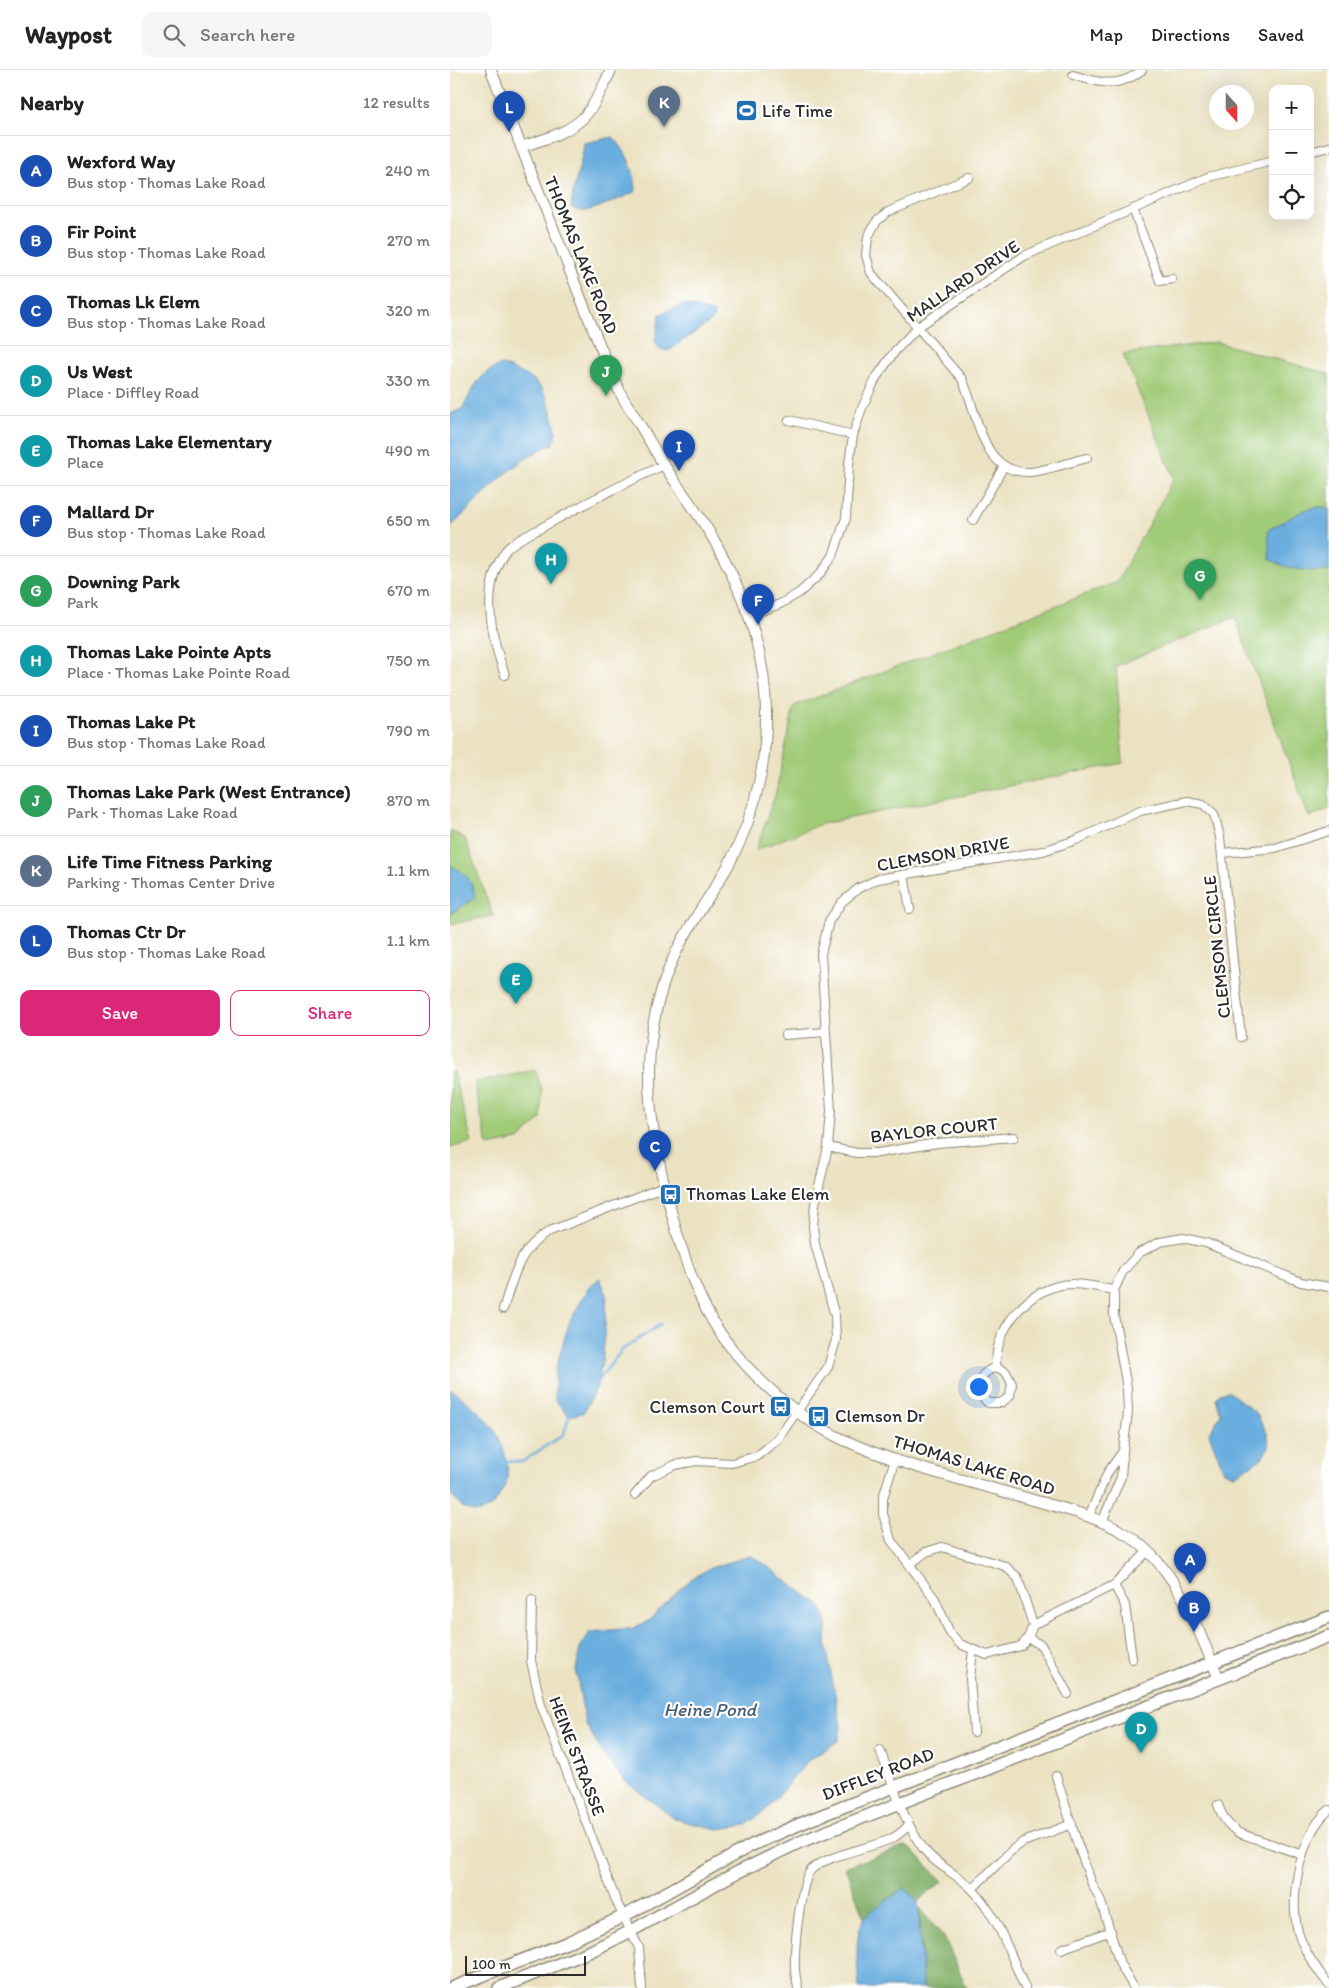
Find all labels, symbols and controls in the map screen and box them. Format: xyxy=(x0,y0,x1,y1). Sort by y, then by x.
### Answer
search box xyxy=(142,12,492,57)
text: Waypost xyxy=(25,20,112,49)
icon: search xyxy=(160,21,188,49)
text: Search here xyxy=(200,23,295,46)
text: Map xyxy=(1090,24,1123,46)
text: Directions xyxy=(1151,24,1230,46)
text: Saved xyxy=(1258,24,1304,46)
north arrow xyxy=(1209,85,1254,130)
map controls xyxy=(1269,85,1314,220)
button: + xyxy=(1269,85,1314,130)
pin: K xyxy=(648,86,680,127)
text: Nearby xyxy=(20,90,84,115)
pin: L xyxy=(493,91,525,132)
text: 12 results xyxy=(363,93,430,112)
sports icon: Life Time xyxy=(734,99,758,123)
place label: Life Time xyxy=(762,100,833,122)
button: − xyxy=(1269,130,1314,175)
text: Wexford Way xyxy=(67,150,175,173)
text: A xyxy=(31,161,41,180)
text: 240 m xyxy=(385,161,430,180)
text: Bus stop · Thomas Lake Road xyxy=(67,173,266,192)
street label: THOMAS LAKE ROAD xyxy=(539,173,623,337)
button: locate xyxy=(1269,175,1314,220)
text: Fir Point xyxy=(67,220,136,243)
text: B xyxy=(31,231,41,250)
text: 270 m xyxy=(387,231,430,250)
street label: MALLARD DRIVE xyxy=(902,235,1024,327)
text: Bus stop · Thomas Lake Road xyxy=(67,243,266,262)
text: Thomas Lk Elem xyxy=(67,290,200,313)
text: C xyxy=(31,301,41,320)
text: 320 m xyxy=(386,301,430,320)
text: Bus stop · Thomas Lake Road xyxy=(67,313,266,332)
pin: J xyxy=(590,355,622,396)
text: Us West xyxy=(67,360,132,383)
text: D xyxy=(31,371,41,390)
text: 330 m xyxy=(386,371,430,390)
text: Place · Diffley Road xyxy=(67,383,199,402)
text: Thomas Lake Elementary xyxy=(67,430,272,453)
pin: I xyxy=(663,430,695,471)
text: E xyxy=(32,441,40,460)
text: 490 m xyxy=(385,441,430,460)
text: Place xyxy=(67,453,104,472)
text: Mallard Dr xyxy=(67,500,154,523)
text: F xyxy=(32,511,40,530)
text: 650 m xyxy=(386,511,430,530)
text: Bus stop · Thomas Lake Road xyxy=(67,523,266,542)
pin: H xyxy=(535,543,567,584)
pin: G xyxy=(1184,559,1216,600)
text: Downing Park xyxy=(67,570,180,593)
text: G xyxy=(30,581,42,600)
text: 670 m xyxy=(387,581,430,600)
pin: F xyxy=(742,584,774,625)
text: Park xyxy=(67,593,98,612)
text: Thomas Lake Pointe Apts xyxy=(67,640,271,663)
text: H xyxy=(30,651,42,670)
text: 750 m xyxy=(387,651,430,670)
text: Place · Thomas Lake Pointe Road xyxy=(67,663,290,682)
text: Thomas Lake Pt xyxy=(67,710,195,733)
text: I xyxy=(33,721,39,740)
text: 790 m xyxy=(387,721,430,740)
text: Bus stop · Thomas Lake Road xyxy=(67,733,266,752)
text: Thomas Lake Park (West Entrance) xyxy=(67,780,351,803)
text: J xyxy=(32,791,40,810)
text: 870 m xyxy=(386,791,430,810)
text: Park · Thomas Lake Road xyxy=(67,803,238,822)
street label: CLEMSON DRIVE xyxy=(875,832,1011,876)
text: Life Time Fitness Parking xyxy=(67,850,272,873)
text: K xyxy=(31,861,41,880)
text: 1.1 km xyxy=(386,861,430,880)
text: Parking · Thomas Center Drive xyxy=(67,873,275,892)
street label: CLEMSON CIRCLE xyxy=(1199,874,1235,1020)
text: Thomas Ctr Dr xyxy=(67,920,185,943)
text: L xyxy=(32,931,40,950)
text: 1.1 km xyxy=(386,931,430,950)
text: Bus stop · Thomas Lake Road xyxy=(67,943,266,962)
pin: E xyxy=(500,963,532,1004)
button: Save xyxy=(20,990,220,1036)
button: Share xyxy=(230,990,430,1036)
street label: BAYLOR COURT xyxy=(869,1112,999,1148)
pin: C xyxy=(639,1130,671,1171)
bus stop icon: Thomas Lake Elem xyxy=(658,1182,682,1206)
place label: Thomas Lake Elem xyxy=(686,1183,829,1205)
your location xyxy=(966,1374,992,1400)
bus stop icon: Clemson Court xyxy=(769,1395,793,1419)
place label: Clemson Court xyxy=(650,1396,765,1418)
bus stop icon: Clemson Dr xyxy=(807,1404,831,1428)
place label: Clemson Dr xyxy=(835,1405,925,1427)
street label: THOMAS LAKE ROAD xyxy=(890,1430,1058,1500)
pin: A xyxy=(1174,1543,1206,1584)
pin: B xyxy=(1178,1591,1210,1632)
street label: HEINE STRASSE xyxy=(544,1693,610,1819)
water label: Heine Pond xyxy=(664,1698,758,1721)
pin: D xyxy=(1125,1712,1157,1753)
street label: DIFFLEY ROAD xyxy=(819,1743,937,1805)
scale bar xyxy=(465,1953,586,1976)
text: 100 m xyxy=(472,1956,511,1973)

